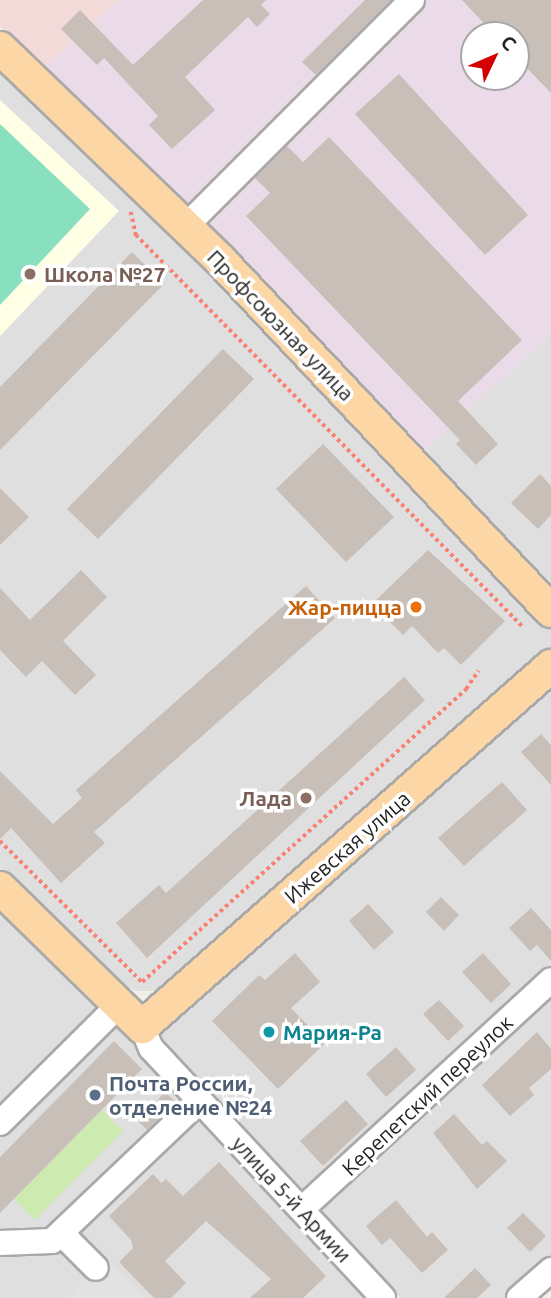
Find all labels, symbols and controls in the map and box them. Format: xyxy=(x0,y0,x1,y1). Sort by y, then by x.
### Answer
north arrow xyxy=(460,21,530,91)
text: С xyxy=(497,31,521,55)
street label: Профсоюзная улица xyxy=(202,244,360,406)
place label: Школа №27 xyxy=(44,261,166,287)
marker: Школа №27 xyxy=(22,266,38,282)
place label: Жар-пицца xyxy=(288,594,402,620)
marker: Жар-пицца xyxy=(408,599,424,615)
place label: Лада xyxy=(239,785,292,811)
street label: Ижевская улица xyxy=(279,786,415,908)
marker: Лада xyxy=(298,790,314,806)
street label: Керепетский переулок xyxy=(337,1009,517,1181)
place label: Мария-Ра xyxy=(283,1019,382,1045)
marker: Мария-Ра xyxy=(261,1024,277,1040)
place label: Почта России, отделение №24 xyxy=(109,1070,272,1120)
marker: Почта России, отделение №24 xyxy=(87,1087,103,1103)
street label: улица 5-й Армии xyxy=(227,1131,357,1267)

